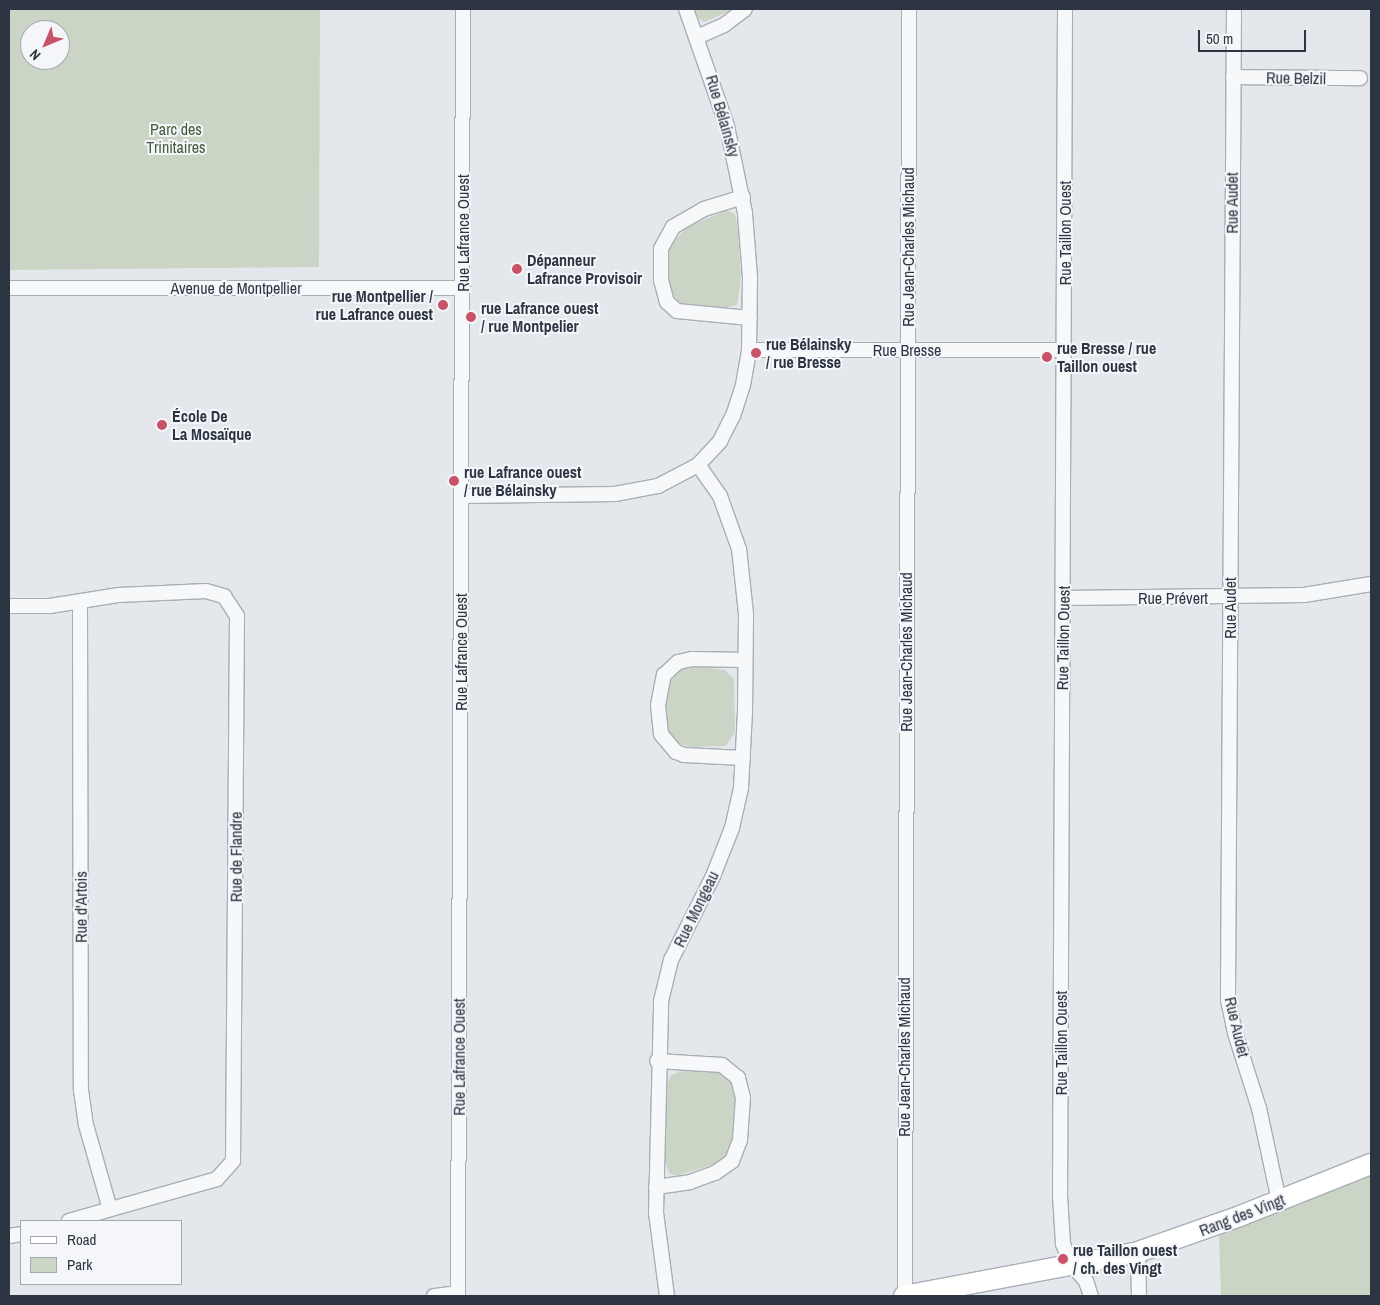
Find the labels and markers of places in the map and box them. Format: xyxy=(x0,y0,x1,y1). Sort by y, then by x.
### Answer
place label: Dépanneur Lafrance Provisoir xyxy=(527,250,642,288)
marker: Dépanneur Lafrance Provisoir xyxy=(511,263,523,275)
place label: rue Montpellier / rue Lafrance ouest xyxy=(316,286,433,324)
place label: rue Lafrance ouest / rue Montpelier xyxy=(481,298,598,336)
marker: rue Montpellier / rue Lafrance ouest xyxy=(437,299,449,311)
marker: rue Lafrance ouest / rue Montpelier xyxy=(465,311,477,323)
place label: rue Bélainsky / rue Bresse xyxy=(766,334,851,372)
place label: rue Bresse / rue Taillon ouest xyxy=(1057,338,1156,376)
marker: rue Bélainsky / rue Bresse xyxy=(750,347,762,359)
marker: rue Bresse / rue Taillon ouest xyxy=(1041,351,1053,363)
place label: École De La Mosaïque xyxy=(172,406,251,444)
marker: École De La Mosaïque xyxy=(156,419,168,431)
place label: rue Lafrance ouest / rue Bélainsky xyxy=(464,462,581,500)
marker: rue Lafrance ouest / rue Bélainsky xyxy=(448,475,460,487)
place label: rue Taillon ouest / ch. des Vingt xyxy=(1073,1240,1177,1278)
marker: rue Taillon ouest / ch. des Vingt xyxy=(1057,1253,1069,1265)

